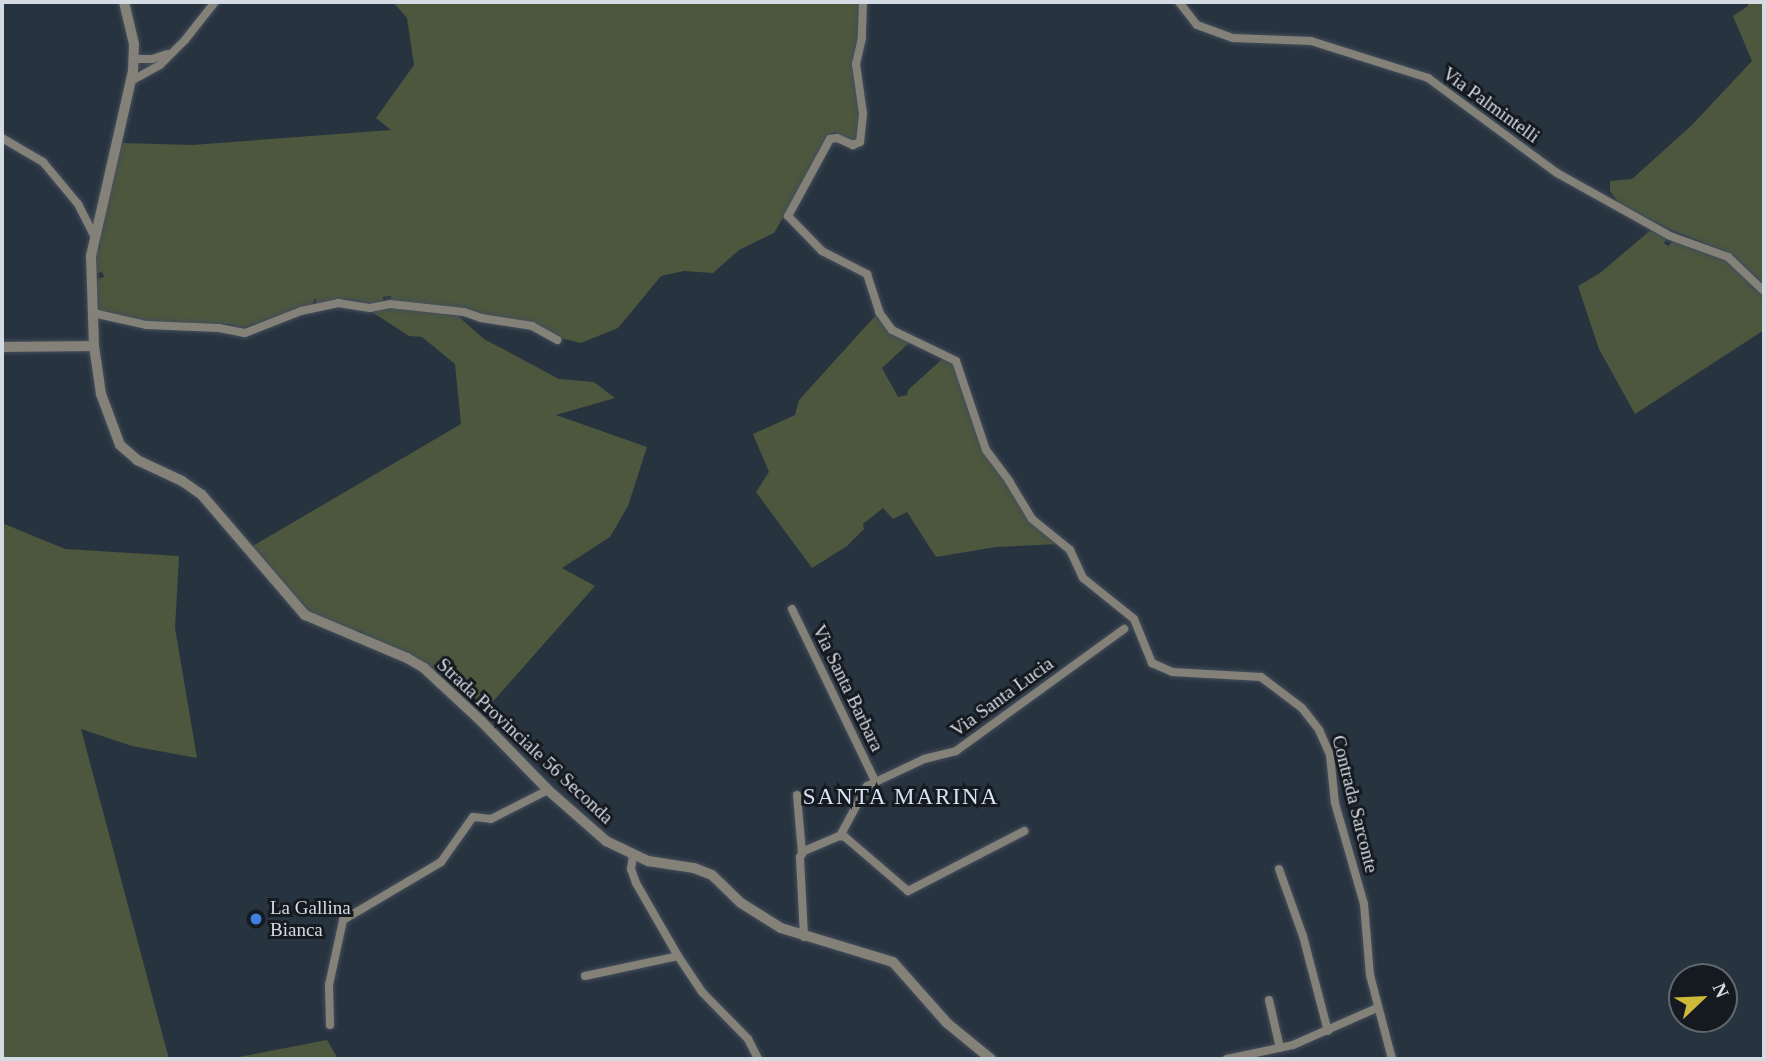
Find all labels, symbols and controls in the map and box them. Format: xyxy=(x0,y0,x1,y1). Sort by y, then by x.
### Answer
street label: Via Palmintelli xyxy=(1438,62,1544,148)
street label: Via Santa Barbara xyxy=(807,621,889,755)
street label: Via Santa Lucia xyxy=(946,652,1058,742)
street label: Strada Provinciale 56 Seconda xyxy=(432,653,618,829)
street label: Contrada Sarconte xyxy=(1327,733,1383,875)
district label: SANTA MARINA xyxy=(804,783,998,811)
place label: La Gallina Bianca xyxy=(270,897,351,941)
marker: La Gallina Bianca xyxy=(248,911,264,927)
north arrow xyxy=(1668,963,1738,1033)
text: N xyxy=(1709,980,1733,1001)

